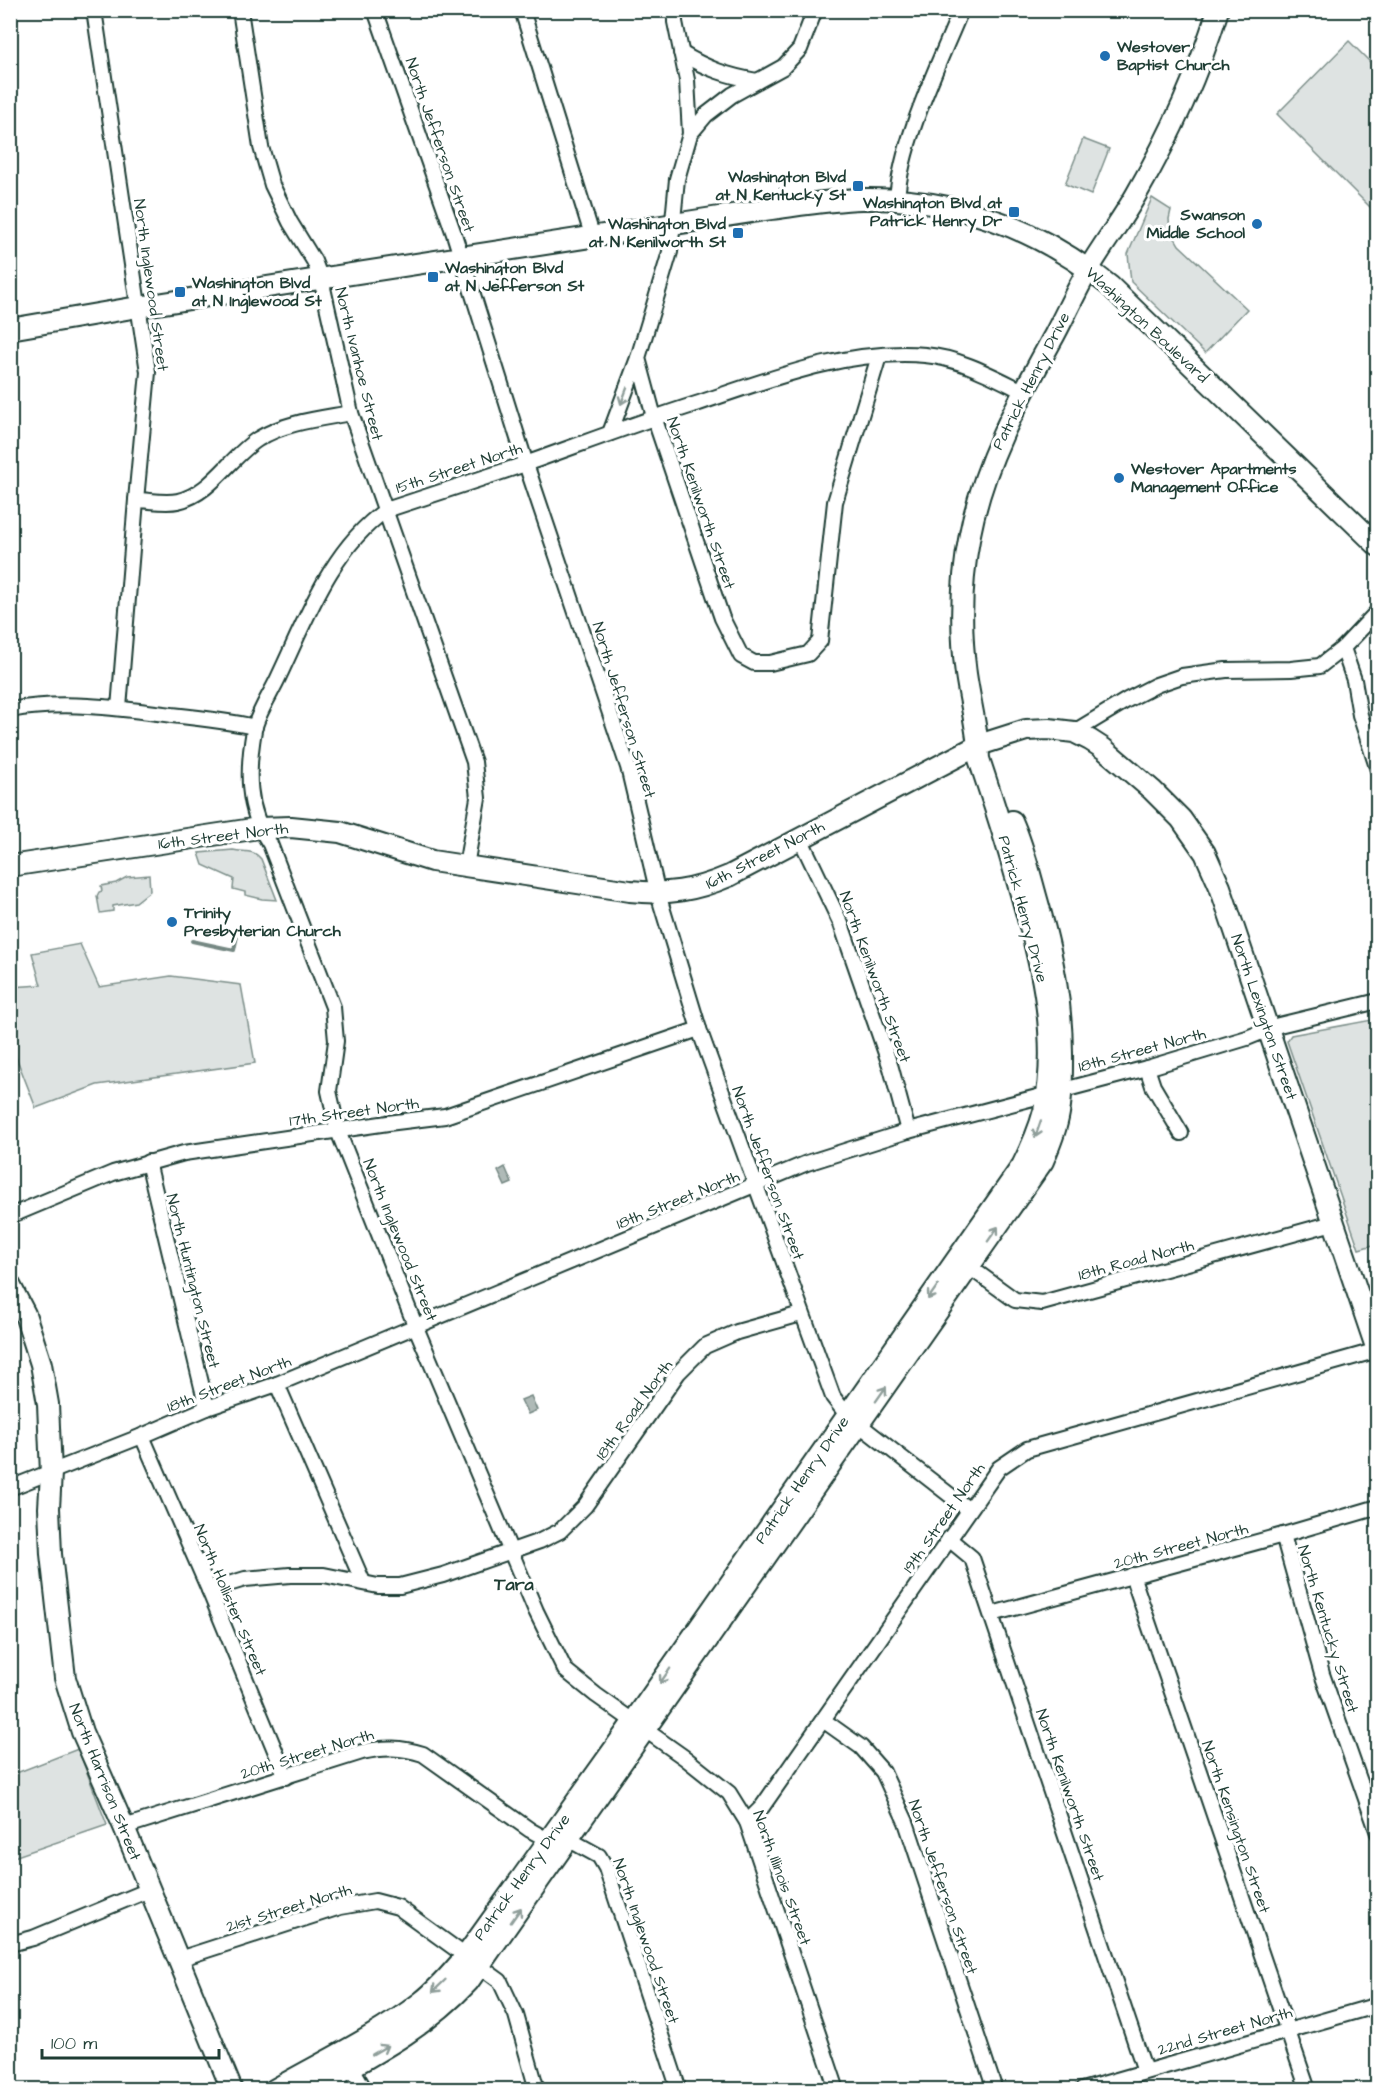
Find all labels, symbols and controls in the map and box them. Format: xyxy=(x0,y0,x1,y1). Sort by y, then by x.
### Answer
place label: Westover Baptist Church xyxy=(1116,36,1231,76)
marker: Westover Baptist Church xyxy=(1098,49,1112,63)
street label: North Jefferson Street xyxy=(400,55,480,236)
place label: Washington Blvd at N Kentucky St xyxy=(715,166,847,207)
marker: Washington Blvd at N Kentucky St xyxy=(851,179,865,193)
place label: Washington Blvd at Patrick Henry Dr xyxy=(862,192,1003,233)
street label: North Inglewood Street xyxy=(127,198,174,373)
place label: Swanson Middle School xyxy=(1147,204,1245,244)
marker: Washington Blvd at Patrick Henry Dr xyxy=(1007,205,1021,219)
place label: Washington Blvd at N Kenilworth St xyxy=(588,213,727,253)
marker: Swanson Middle School xyxy=(1250,217,1264,231)
marker: Washington Blvd at N Kenilworth St xyxy=(731,226,745,240)
place label: Washington Blvd at N Jefferson St xyxy=(444,257,585,297)
street label: Washington Boulevard xyxy=(1080,262,1213,389)
marker: Washington Blvd at N Jefferson St xyxy=(426,270,440,284)
place label: Washington Blvd at N Inglewood St xyxy=(191,272,322,314)
marker: Washington Blvd at N Inglewood St xyxy=(173,285,187,299)
street label: North Ivanhoe Street xyxy=(329,285,389,443)
street label: Patrick Henry Drive xyxy=(987,308,1076,454)
one-way arrow xyxy=(618,386,629,405)
street label: North Kenilworth Street xyxy=(661,414,741,593)
street label: 15th Street North xyxy=(393,437,525,499)
place label: Westover Apartments Management Office xyxy=(1130,458,1297,500)
marker: Westover Apartments Management Office xyxy=(1112,471,1126,485)
street label: North Jefferson Street xyxy=(587,619,661,801)
street label: 16th Street North xyxy=(702,815,828,895)
street label: 16th Street North xyxy=(157,817,289,855)
street label: Patrick Henry Drive xyxy=(992,833,1053,986)
street label: North Kenilworth Street xyxy=(834,888,916,1066)
place label: Trinity Presbyterian Church xyxy=(183,902,342,943)
marker: Trinity Presbyterian Church xyxy=(165,915,179,929)
street label: North Lexington Street xyxy=(1224,931,1303,1104)
street label: 18th Street North xyxy=(1076,1022,1208,1078)
street label: North Jefferson Street xyxy=(726,1083,810,1263)
street label: 17th Street North xyxy=(288,1092,420,1132)
one-way arrow xyxy=(1032,1119,1043,1138)
street label: North Inglewood Street xyxy=(356,1155,443,1325)
street label: 18th Street North xyxy=(613,1165,743,1235)
street label: North Huntington Street xyxy=(160,1192,225,1371)
one-way arrow xyxy=(987,1227,999,1243)
street label: 18th Road North xyxy=(1076,1234,1196,1286)
one-way arrow xyxy=(927,1284,939,1300)
street label: 18th Street North xyxy=(164,1350,294,1418)
street label: 18th Road North xyxy=(590,1355,678,1464)
one-way arrow xyxy=(875,1386,887,1402)
street label: Patrick Henry Drive xyxy=(750,1411,855,1549)
street label: 19th Street North xyxy=(898,1458,990,1578)
street label: 20th Street North xyxy=(1111,1517,1251,1574)
street label: North Hollister Street xyxy=(188,1521,272,1680)
street label: North Kentucky Street xyxy=(1291,1543,1364,1716)
district label: Tara xyxy=(493,1572,535,1597)
one-way arrow xyxy=(659,1667,671,1683)
street label: North Harrison Street xyxy=(63,1700,147,1864)
street label: North Kenilworth Street xyxy=(1030,1706,1110,1885)
street label: 20th Street North xyxy=(238,1723,376,1785)
street label: North Kensington Street xyxy=(1195,1738,1276,1917)
street label: North Jefferson Street xyxy=(903,1797,983,1978)
street label: North Illinois Street xyxy=(747,1808,817,1949)
street label: Patrick Henry Drive xyxy=(469,1809,576,1945)
street label: North Inglewood Street xyxy=(606,1855,685,2027)
street label: 21st Street North xyxy=(224,1878,355,1938)
one-way arrow xyxy=(510,1907,522,1923)
one-way arrow xyxy=(432,1979,447,1993)
street label: 22nd Street North xyxy=(1155,2001,1295,2061)
scale bar xyxy=(42,2022,219,2060)
text: 100 m xyxy=(51,2031,97,2056)
one-way arrow xyxy=(371,2044,388,2056)

